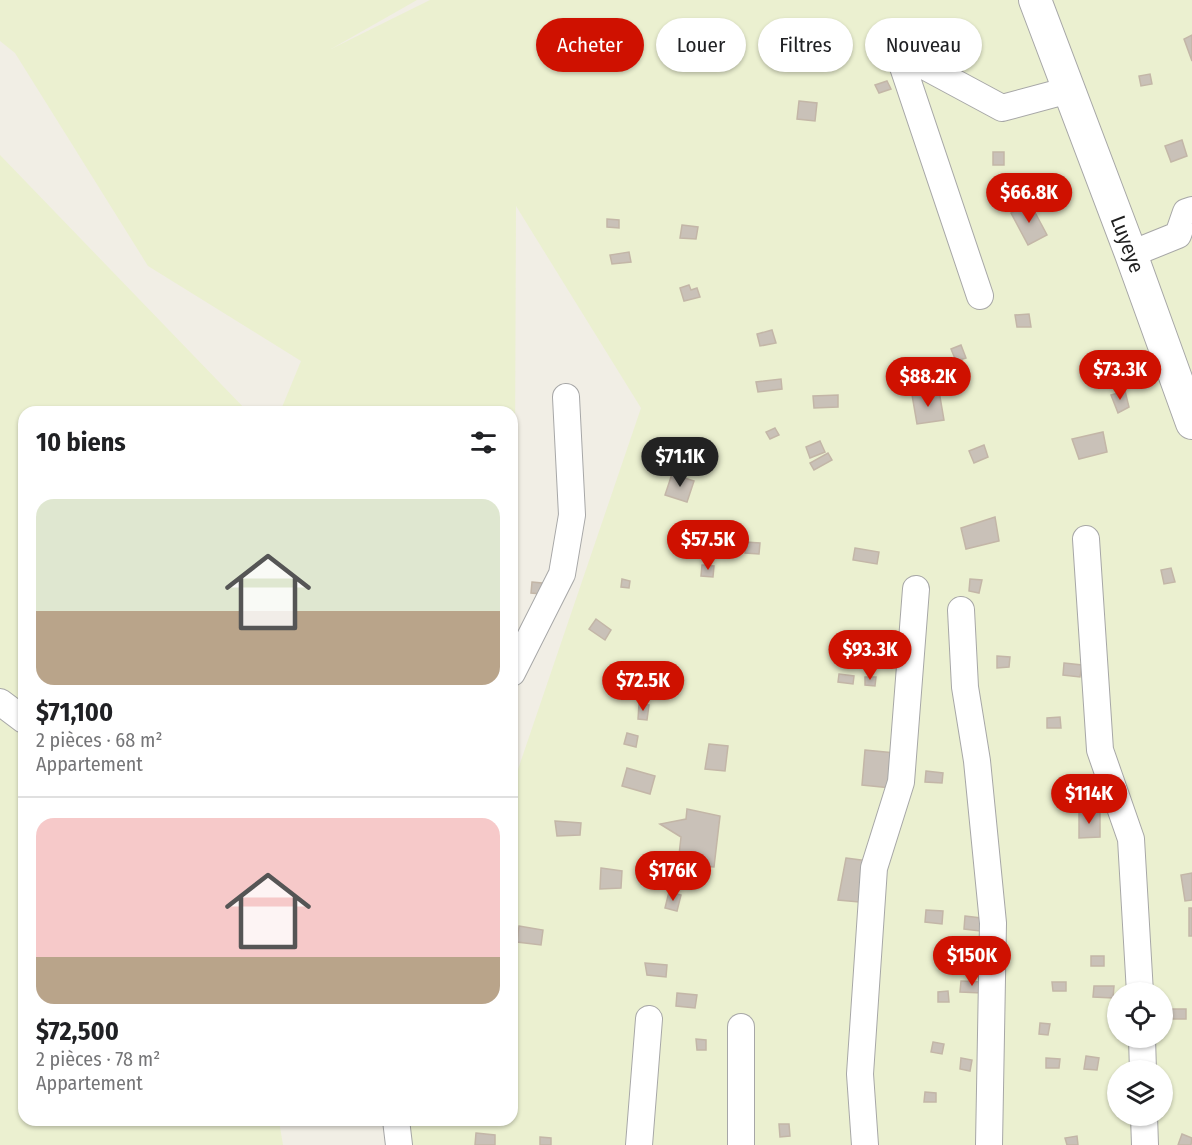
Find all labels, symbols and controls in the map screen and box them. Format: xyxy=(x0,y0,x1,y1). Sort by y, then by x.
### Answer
chip: Acheter xyxy=(536,18,644,72)
chip: Louer xyxy=(656,18,746,72)
chip: Filtres xyxy=(758,18,853,72)
chip: Nouveau xyxy=(865,18,982,72)
pin: $66.8K xyxy=(980,173,1078,224)
text: $66.8K xyxy=(1000,180,1058,204)
street label: Luyeye xyxy=(1105,212,1150,276)
pin: $73.3K xyxy=(1071,350,1169,401)
pin: $88.2K xyxy=(879,357,977,408)
text: $73.3K xyxy=(1093,357,1147,381)
text: $88.2K xyxy=(900,364,956,388)
icon: filters xyxy=(467,426,500,459)
text: 10 biens xyxy=(36,427,126,458)
pin: $71.1K xyxy=(631,437,729,488)
text: $71.1K xyxy=(655,444,705,468)
pin: $57.5K xyxy=(659,520,757,571)
text: $57.5K xyxy=(681,527,735,551)
icon: home xyxy=(214,538,322,646)
pin: $93.3K xyxy=(821,630,919,681)
text: $93.3K xyxy=(842,637,898,661)
pin: $72.5K xyxy=(594,661,692,712)
text: $72.5K xyxy=(616,668,670,692)
text: $71,100 xyxy=(36,697,113,728)
text: 2 pièces · 68 m² xyxy=(36,728,162,752)
text: Appartement xyxy=(36,752,143,776)
pin: $114K xyxy=(1047,774,1131,825)
text: $114K xyxy=(1065,781,1113,805)
pin: $176K xyxy=(631,851,715,902)
icon: home xyxy=(214,857,322,965)
text: $176K xyxy=(649,858,697,882)
pin: $150K xyxy=(930,936,1014,987)
text: $150K xyxy=(947,943,997,967)
map controls xyxy=(1107,982,1173,1126)
button: locate xyxy=(1107,982,1173,1048)
text: $72,500 xyxy=(36,1016,119,1047)
text: 2 pièces · 78 m² xyxy=(36,1047,160,1071)
button: layers xyxy=(1107,1060,1173,1126)
text: Appartement xyxy=(36,1071,143,1095)

